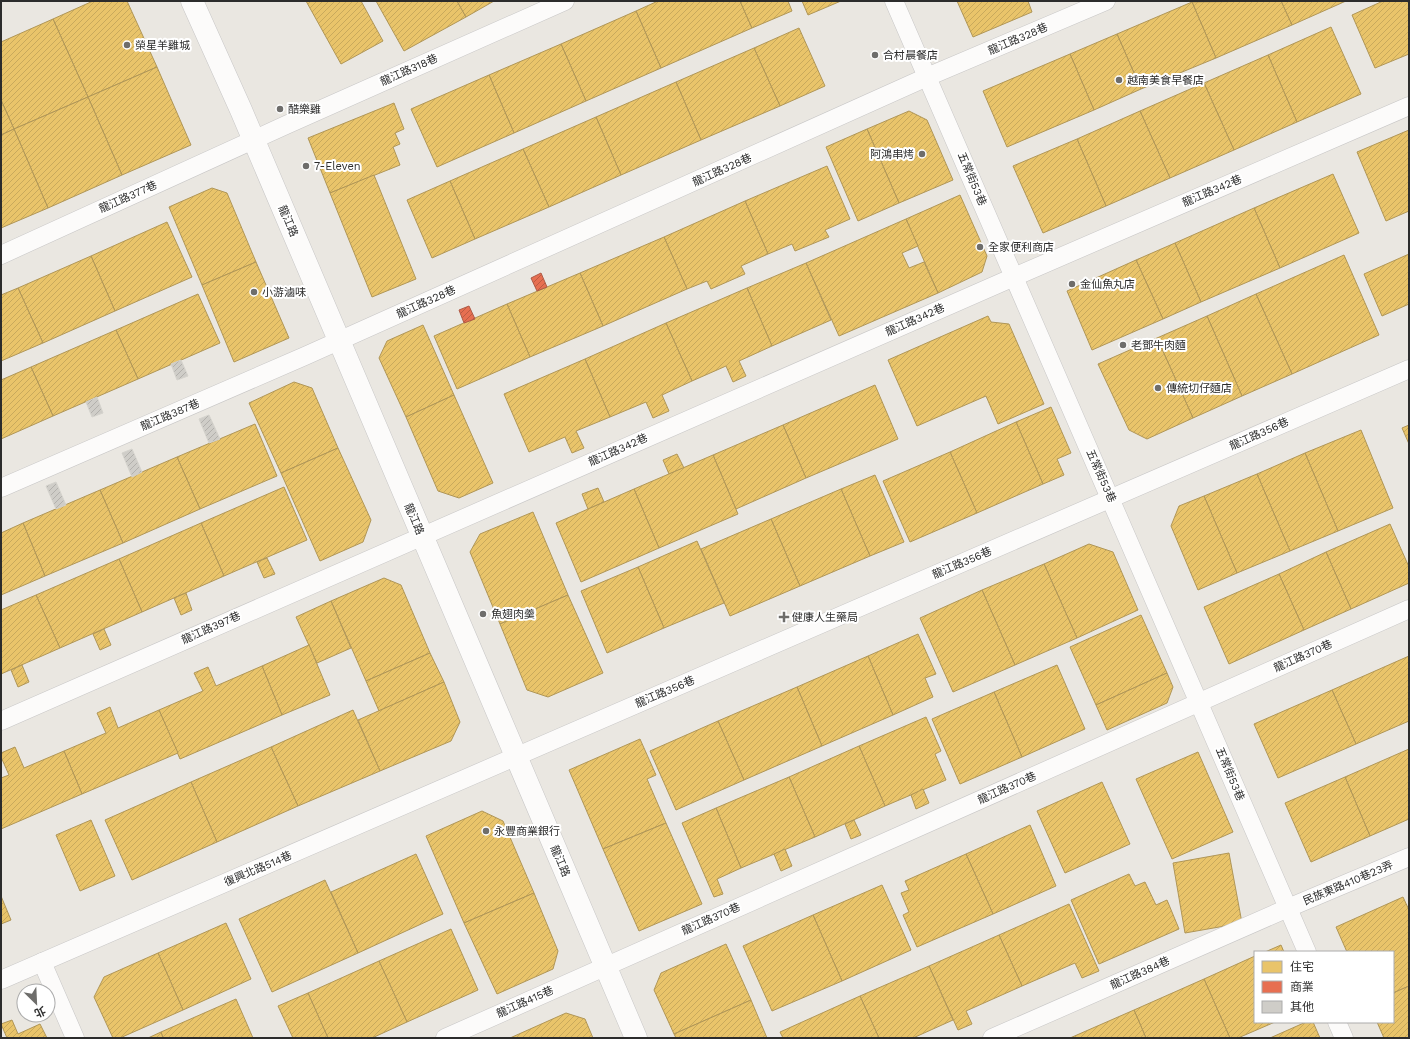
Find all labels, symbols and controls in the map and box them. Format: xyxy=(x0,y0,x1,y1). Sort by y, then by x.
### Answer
street label: 龍江路328巷 xyxy=(986,21,1050,57)
place label: 榮星羊雞城 xyxy=(135,39,190,52)
marker: 榮星羊雞城 xyxy=(122,40,132,50)
place label: 合村晨餐店 xyxy=(883,49,938,62)
marker: 合村晨餐店 xyxy=(870,50,880,60)
street label: 龍江路318巷 xyxy=(378,52,440,88)
place label: 越南美食早餐店 xyxy=(1127,74,1204,87)
marker: 越南美食早餐店 xyxy=(1114,75,1124,85)
place label: 酷樂雞 xyxy=(288,103,321,116)
marker: 酷樂雞 xyxy=(275,104,285,114)
place label: 阿鴻串烤 xyxy=(870,148,914,161)
marker: 阿鴻串烤 xyxy=(917,149,927,159)
street label: 五常街53巷 xyxy=(955,150,989,208)
street label: 龍江路328巷 xyxy=(690,151,754,189)
place label: 7-Eleven xyxy=(314,160,361,173)
marker: 7-Eleven xyxy=(301,161,311,171)
street label: 龍江路342巷 xyxy=(1180,173,1244,209)
street label: 龍江路377巷 xyxy=(97,178,159,216)
street label: 龍江路 xyxy=(276,203,300,239)
place label: 全家便利商店 xyxy=(988,241,1054,254)
marker: 全家便利商店 xyxy=(975,242,985,252)
place label: 金仙魚丸店 xyxy=(1080,278,1135,291)
marker: 金仙魚丸店 xyxy=(1067,279,1077,289)
street label: 龍江路328巷 xyxy=(394,283,458,321)
place label: 小游滷味 xyxy=(262,286,306,299)
marker: 小游滷味 xyxy=(249,287,259,297)
street label: 龍江路342巷 xyxy=(883,301,947,339)
place label: 老鄧牛肉麵 xyxy=(1131,339,1186,352)
marker: 老鄧牛肉麵 xyxy=(1118,340,1128,350)
place label: 傳統切仔麵店 xyxy=(1166,382,1232,395)
marker: 傳統切仔麵店 xyxy=(1153,383,1163,393)
street label: 龍江路387巷 xyxy=(139,397,201,433)
street label: 龍江路356巷 xyxy=(1227,415,1291,453)
street label: 龍江路342巷 xyxy=(586,431,650,469)
street label: 五常街53巷 xyxy=(1084,447,1118,505)
street label: 龍江路 xyxy=(402,501,426,537)
street label: 龍江路356巷 xyxy=(930,545,994,581)
place label: 魚翅肉羹 xyxy=(491,608,535,621)
street label: 龍江路397巷 xyxy=(180,609,242,647)
marker: 魚翅肉羹 xyxy=(478,609,488,619)
place label: 健康人生藥局 xyxy=(792,611,858,624)
marker: 健康人生藥局 xyxy=(779,612,789,622)
street label: 龍江路370巷 xyxy=(1272,637,1334,675)
street label: 龍江路356巷 xyxy=(633,674,697,710)
street label: 五常街53巷 xyxy=(1213,745,1247,803)
street label: 龍江路370巷 xyxy=(976,769,1038,807)
place label: 永豐商業銀行 xyxy=(494,825,560,838)
marker: 永豐商業銀行 xyxy=(481,826,491,836)
street label: 龍江路 xyxy=(548,843,572,879)
street label: 復興北路514巷 xyxy=(222,849,294,889)
street label: 民族東路410巷23弄 xyxy=(1301,858,1395,908)
street label: 龍江路370巷 xyxy=(680,900,742,938)
legend xyxy=(1254,951,1394,1023)
street label: 龍江路384巷 xyxy=(1108,954,1172,992)
text: 住宅 xyxy=(1290,960,1314,974)
text: 商業 xyxy=(1290,980,1314,994)
north arrow xyxy=(16,983,56,1023)
street label: 龍江路415巷 xyxy=(494,984,556,1020)
text: 其他 xyxy=(1290,1000,1314,1014)
text: 北 xyxy=(32,1004,48,1020)

